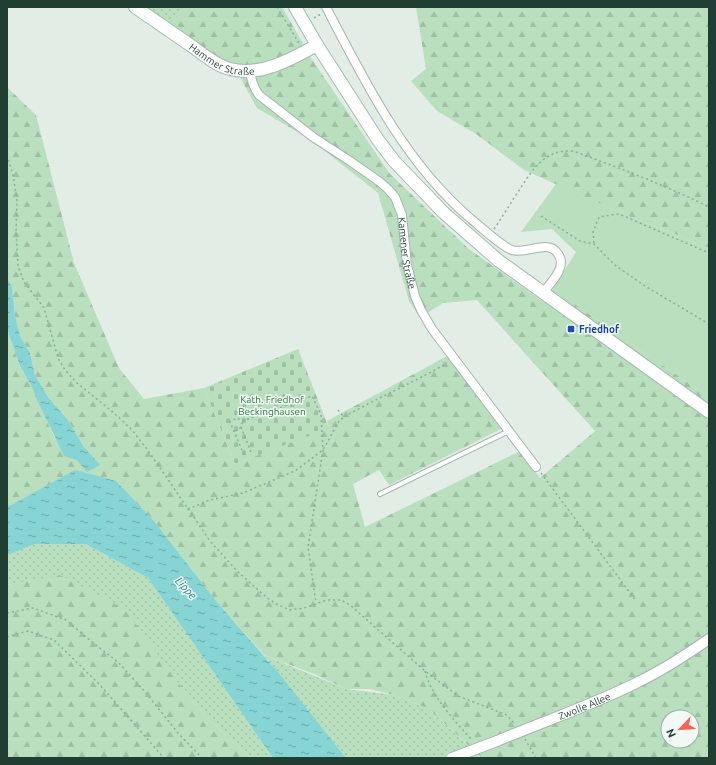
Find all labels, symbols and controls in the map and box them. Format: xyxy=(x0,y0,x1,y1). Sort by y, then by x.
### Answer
street label: Hammer Straße xyxy=(187,41,255,76)
street label: Kamener Straße xyxy=(397,217,418,290)
marker: Friedhof xyxy=(566,324,576,334)
place label: Friedhof xyxy=(579,324,620,335)
park label: Kath. Friedhof Beckinghausen xyxy=(238,394,306,417)
water label: Lippe xyxy=(173,575,199,602)
street label: Zwolle Allee xyxy=(557,690,612,721)
north arrow xyxy=(660,709,700,749)
text: N xyxy=(664,727,678,739)

